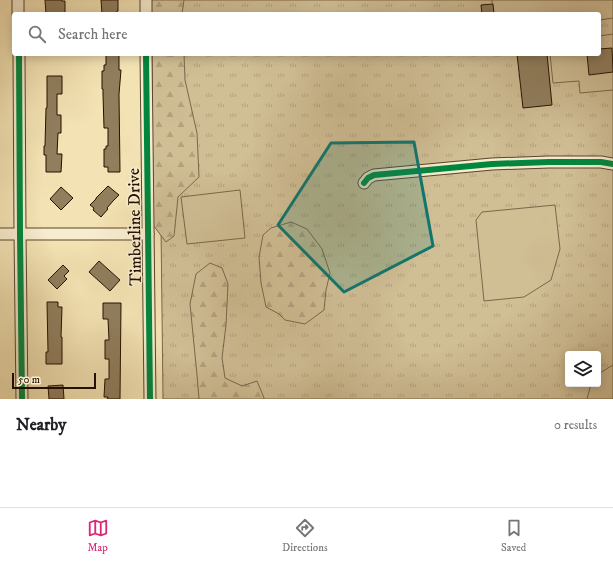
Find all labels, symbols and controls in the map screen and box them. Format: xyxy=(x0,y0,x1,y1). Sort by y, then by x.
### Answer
search box xyxy=(12,12,601,56)
icon: search xyxy=(26,23,48,45)
text: Search here xyxy=(58,25,127,44)
street label: Timberline Drive xyxy=(123,168,147,286)
map controls xyxy=(565,351,601,387)
button: layers xyxy=(565,351,601,387)
scale bar xyxy=(12,371,96,390)
text: 50 m xyxy=(18,373,40,387)
text: Nearby xyxy=(16,414,66,436)
text: 0 results xyxy=(554,417,597,433)
tab: Map xyxy=(87,517,109,555)
tab: Directions xyxy=(282,517,328,555)
tab: Saved xyxy=(501,517,526,555)

